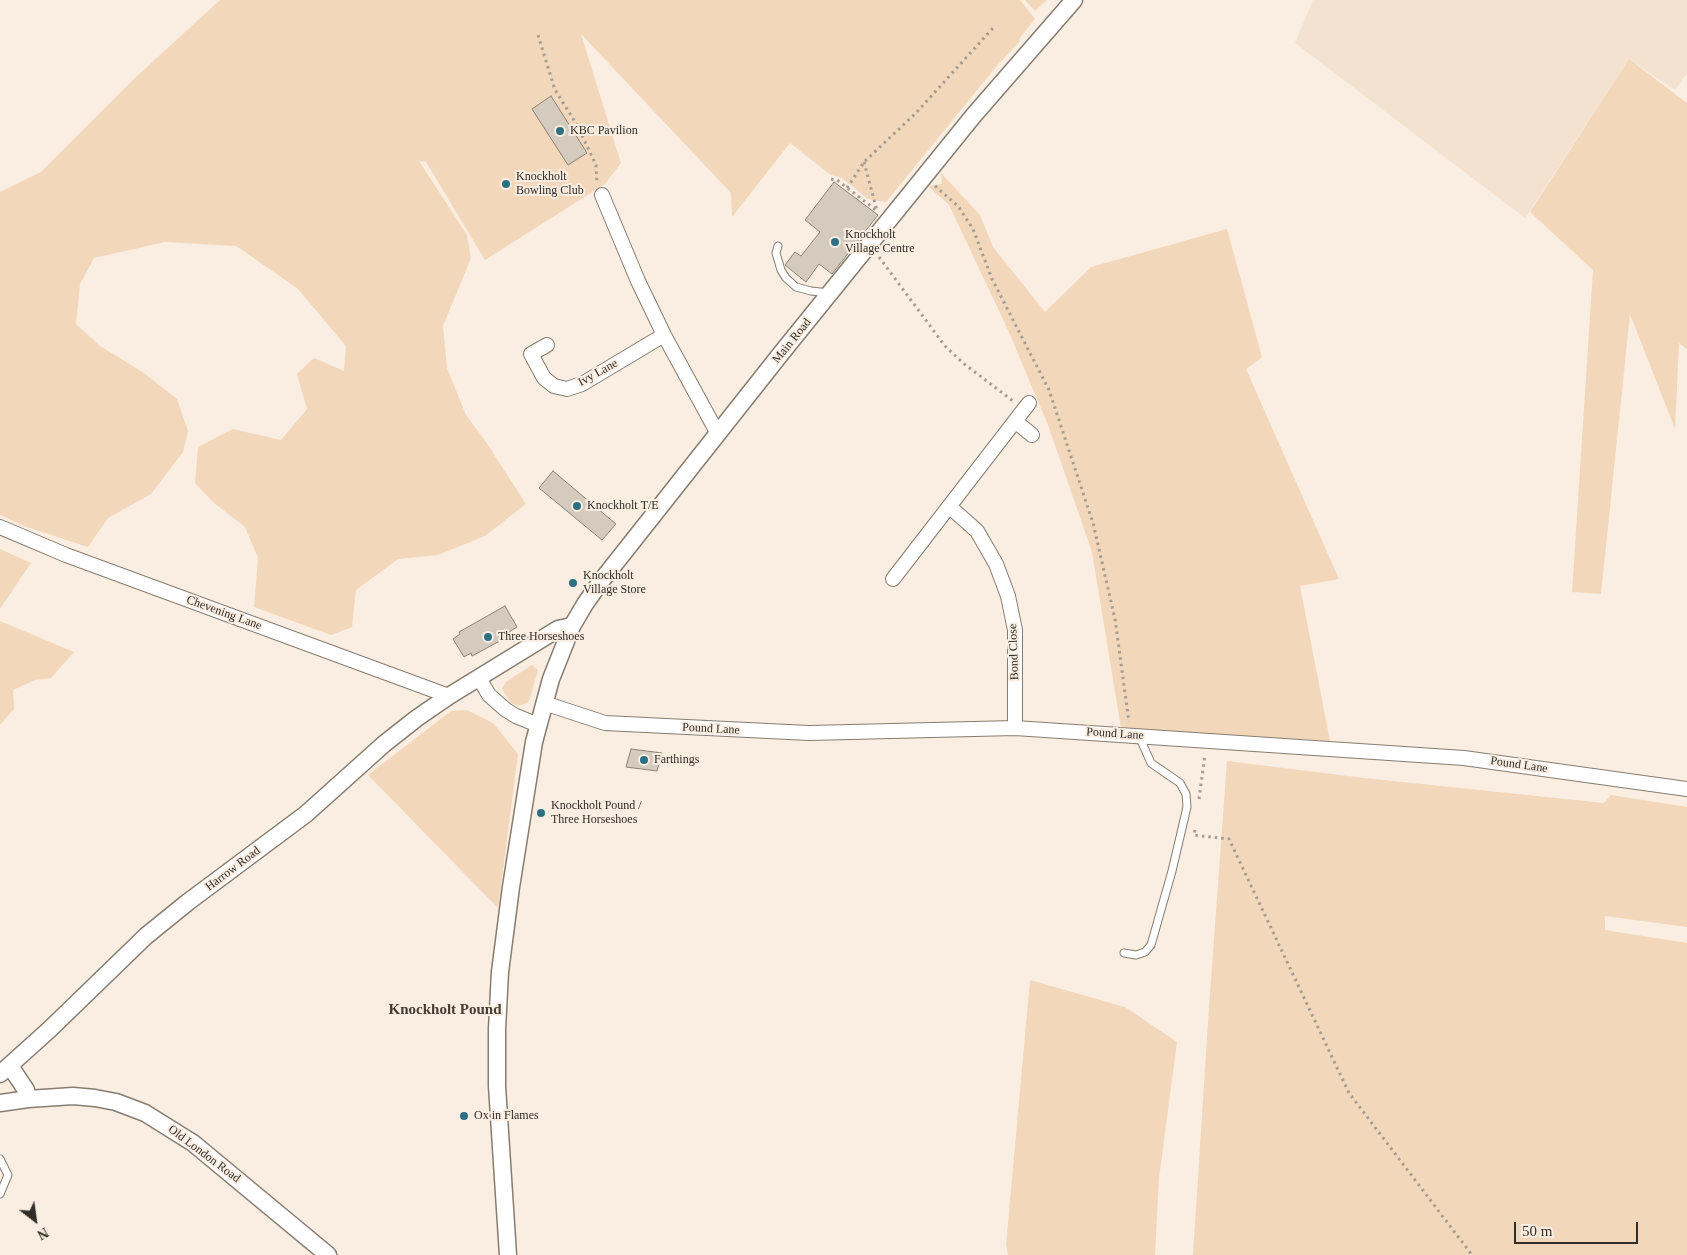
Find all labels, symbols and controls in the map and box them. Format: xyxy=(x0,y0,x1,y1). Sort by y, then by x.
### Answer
place label: KBC Pavilion xyxy=(570,124,638,138)
marker: KBC Pavilion xyxy=(554,125,566,137)
place label: Knockholt Bowling Club xyxy=(516,170,584,198)
marker: Knockholt Bowling Club xyxy=(500,178,512,190)
place label: Knockholt Village Centre xyxy=(845,228,915,256)
marker: Knockholt Village Centre xyxy=(829,236,841,248)
street label: Main Road xyxy=(770,316,814,366)
street label: Ivy Lane xyxy=(576,356,620,390)
place label: Knockholt T/E xyxy=(587,499,659,513)
marker: Knockholt T/E xyxy=(571,500,583,512)
place label: Knockholt Village Store xyxy=(583,569,646,597)
marker: Knockholt Village Store xyxy=(567,577,579,589)
street label: Chevening Lane xyxy=(184,593,264,633)
street label: Bond Close xyxy=(1006,624,1022,680)
place label: Three Horseshoes xyxy=(498,630,584,644)
marker: Three Horseshoes xyxy=(482,631,494,643)
street label: Pound Lane xyxy=(682,720,740,738)
street label: Pound Lane xyxy=(1086,725,1144,743)
place label: Farthings xyxy=(654,753,699,767)
marker: Farthings xyxy=(638,754,650,766)
street label: Pound Lane xyxy=(1489,754,1549,776)
place label: Knockholt Pound / Three Horseshoes xyxy=(551,799,642,827)
marker: Knockholt Pound / Three Horseshoes xyxy=(535,807,547,819)
street label: Harrow Road xyxy=(203,844,263,894)
district label: Knockholt Pound xyxy=(389,1001,501,1019)
place label: Ox in Flames xyxy=(474,1109,539,1123)
marker: Ox in Flames xyxy=(458,1110,470,1122)
street label: Old London Road xyxy=(165,1122,243,1186)
north arrow xyxy=(10,1195,60,1245)
scale bar xyxy=(1517,1212,1641,1244)
text: 50 m xyxy=(1522,1223,1552,1239)
text: N xyxy=(35,1224,51,1242)

